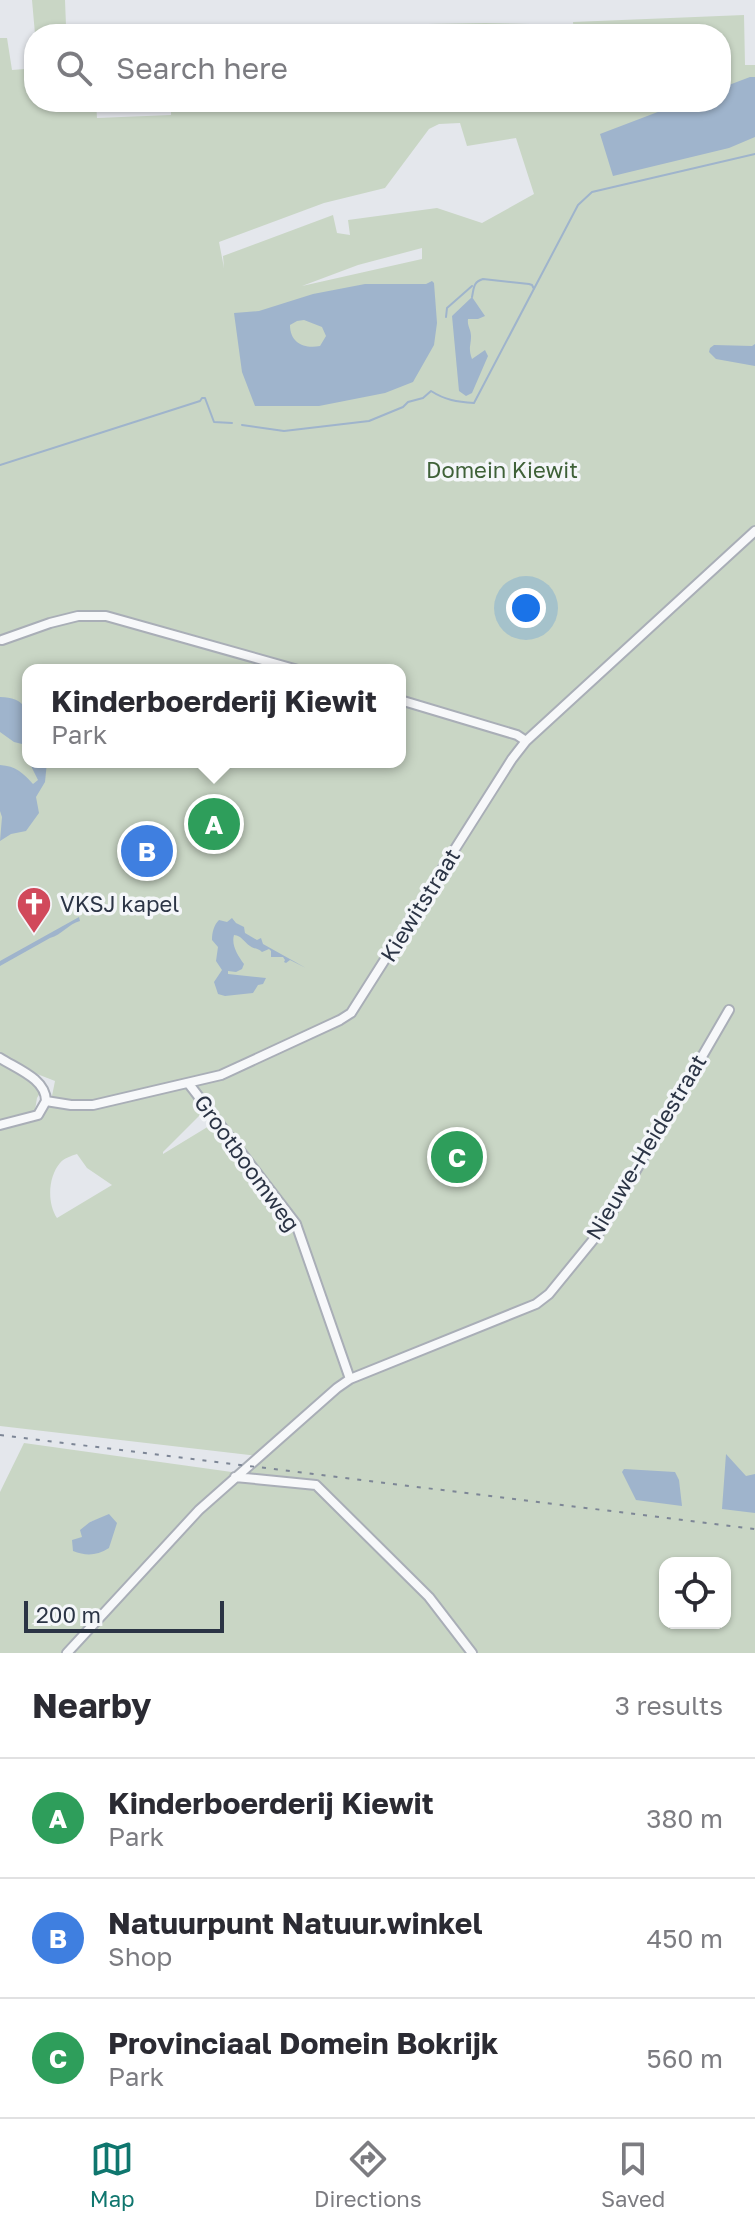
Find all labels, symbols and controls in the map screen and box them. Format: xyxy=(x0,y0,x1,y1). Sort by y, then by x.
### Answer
search box xyxy=(24,24,731,112)
icon: search xyxy=(52,46,96,90)
text: Search here xyxy=(116,50,288,86)
park label: Domein Kiewit xyxy=(426,456,578,483)
your location xyxy=(506,588,546,628)
popup xyxy=(22,664,406,768)
text: Kinderboerderij Kiewit xyxy=(51,683,377,719)
text: Park xyxy=(51,719,107,750)
pin: A xyxy=(188,794,240,854)
pin: B xyxy=(121,821,173,881)
street label: Kiewitstraat xyxy=(374,843,465,966)
church icon: VKSJ kapel xyxy=(15,885,53,935)
place label: VKSJ kapel xyxy=(60,890,179,917)
street label: Nieuwe-Heidestraat xyxy=(580,1049,712,1244)
street label: Grootboomweg xyxy=(189,1089,306,1236)
pin: C xyxy=(431,1127,483,1187)
map controls xyxy=(659,1557,731,1629)
button: locate xyxy=(659,1557,731,1629)
scale bar xyxy=(24,1597,224,1633)
text: 200 m xyxy=(36,1601,101,1628)
text: Nearby xyxy=(32,1685,152,1725)
text: 3 results xyxy=(615,1690,723,1721)
text: Kinderboerderij Kiewit xyxy=(108,1785,434,1821)
text: A xyxy=(49,1803,67,1834)
text: 380 m xyxy=(646,1803,723,1834)
text: Park xyxy=(108,1821,164,1852)
text: Natuurpunt Natuur.winkel xyxy=(108,1905,483,1941)
text: B xyxy=(49,1923,67,1954)
text: 450 m xyxy=(646,1923,723,1954)
text: Shop xyxy=(108,1941,172,1972)
text: Provinciaal Domein Bokrijk xyxy=(108,2025,498,2061)
text: C xyxy=(49,2043,67,2074)
text: 560 m xyxy=(647,2043,723,2074)
text: Park xyxy=(108,2061,164,2092)
tab: Map xyxy=(90,2137,135,2212)
tab: Directions xyxy=(314,2137,422,2212)
tab: Saved xyxy=(601,2137,665,2212)

